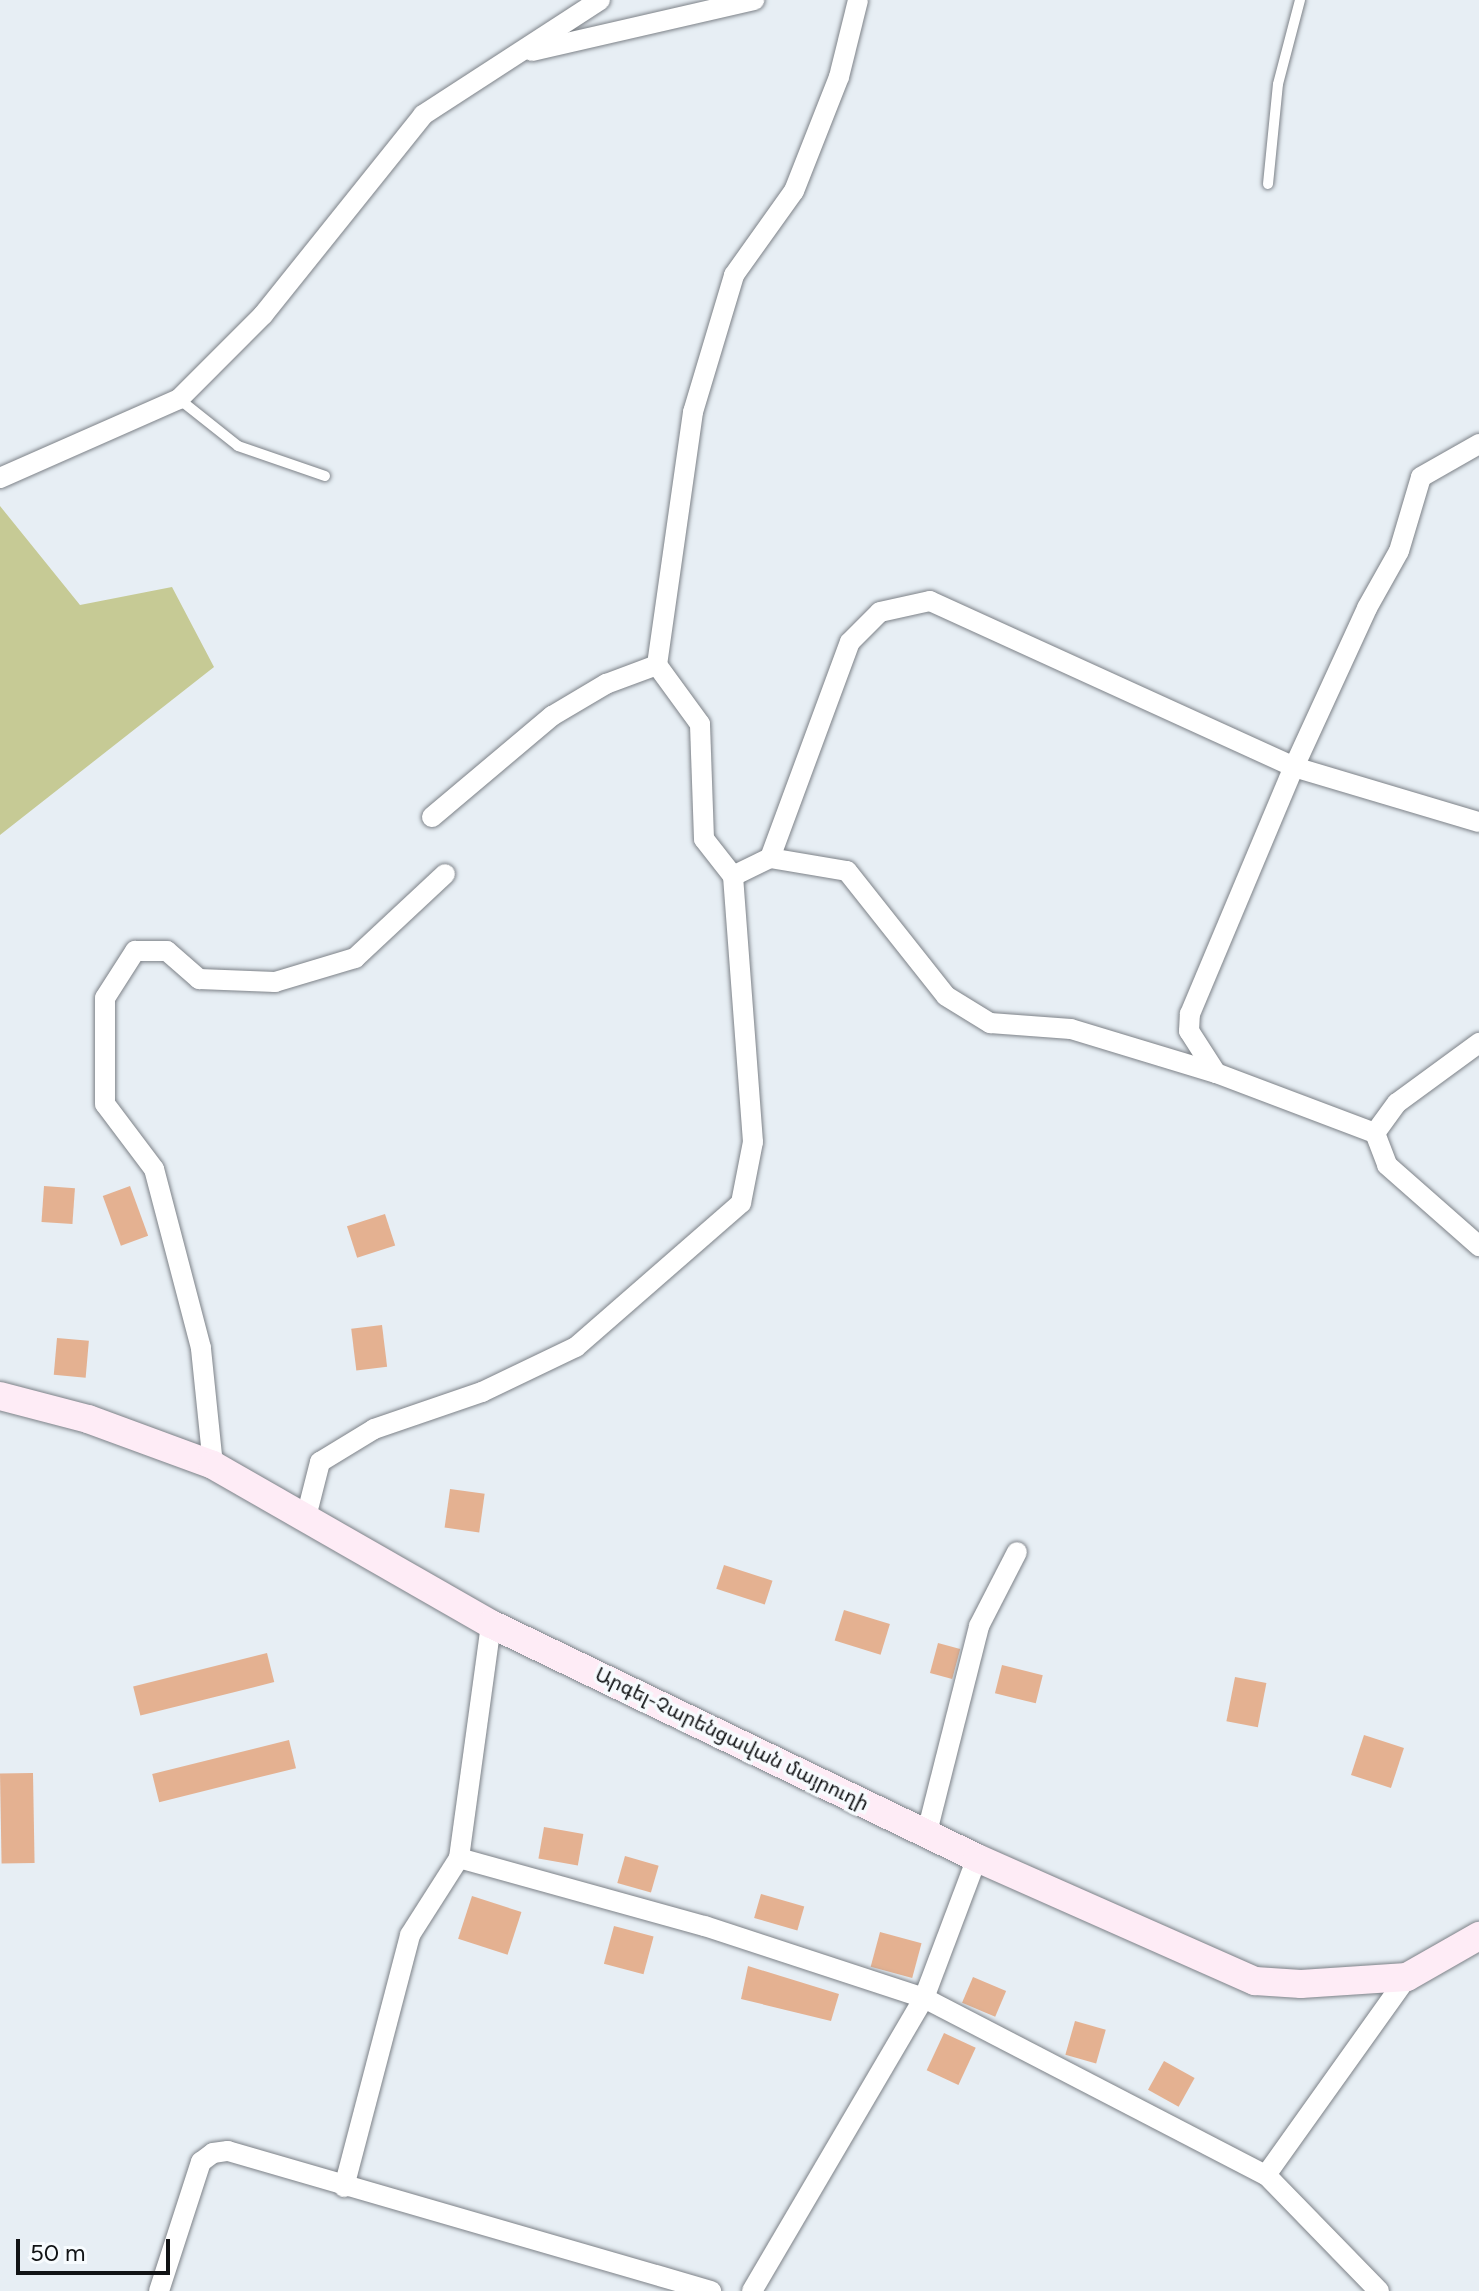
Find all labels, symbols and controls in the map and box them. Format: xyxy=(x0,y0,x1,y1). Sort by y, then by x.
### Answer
street label: Արգել-Չարենցավան մայրուղի xyxy=(591,1662,873,1816)
scale bar xyxy=(20,2223,174,2273)
text: 50 m xyxy=(30,2238,86,2267)

